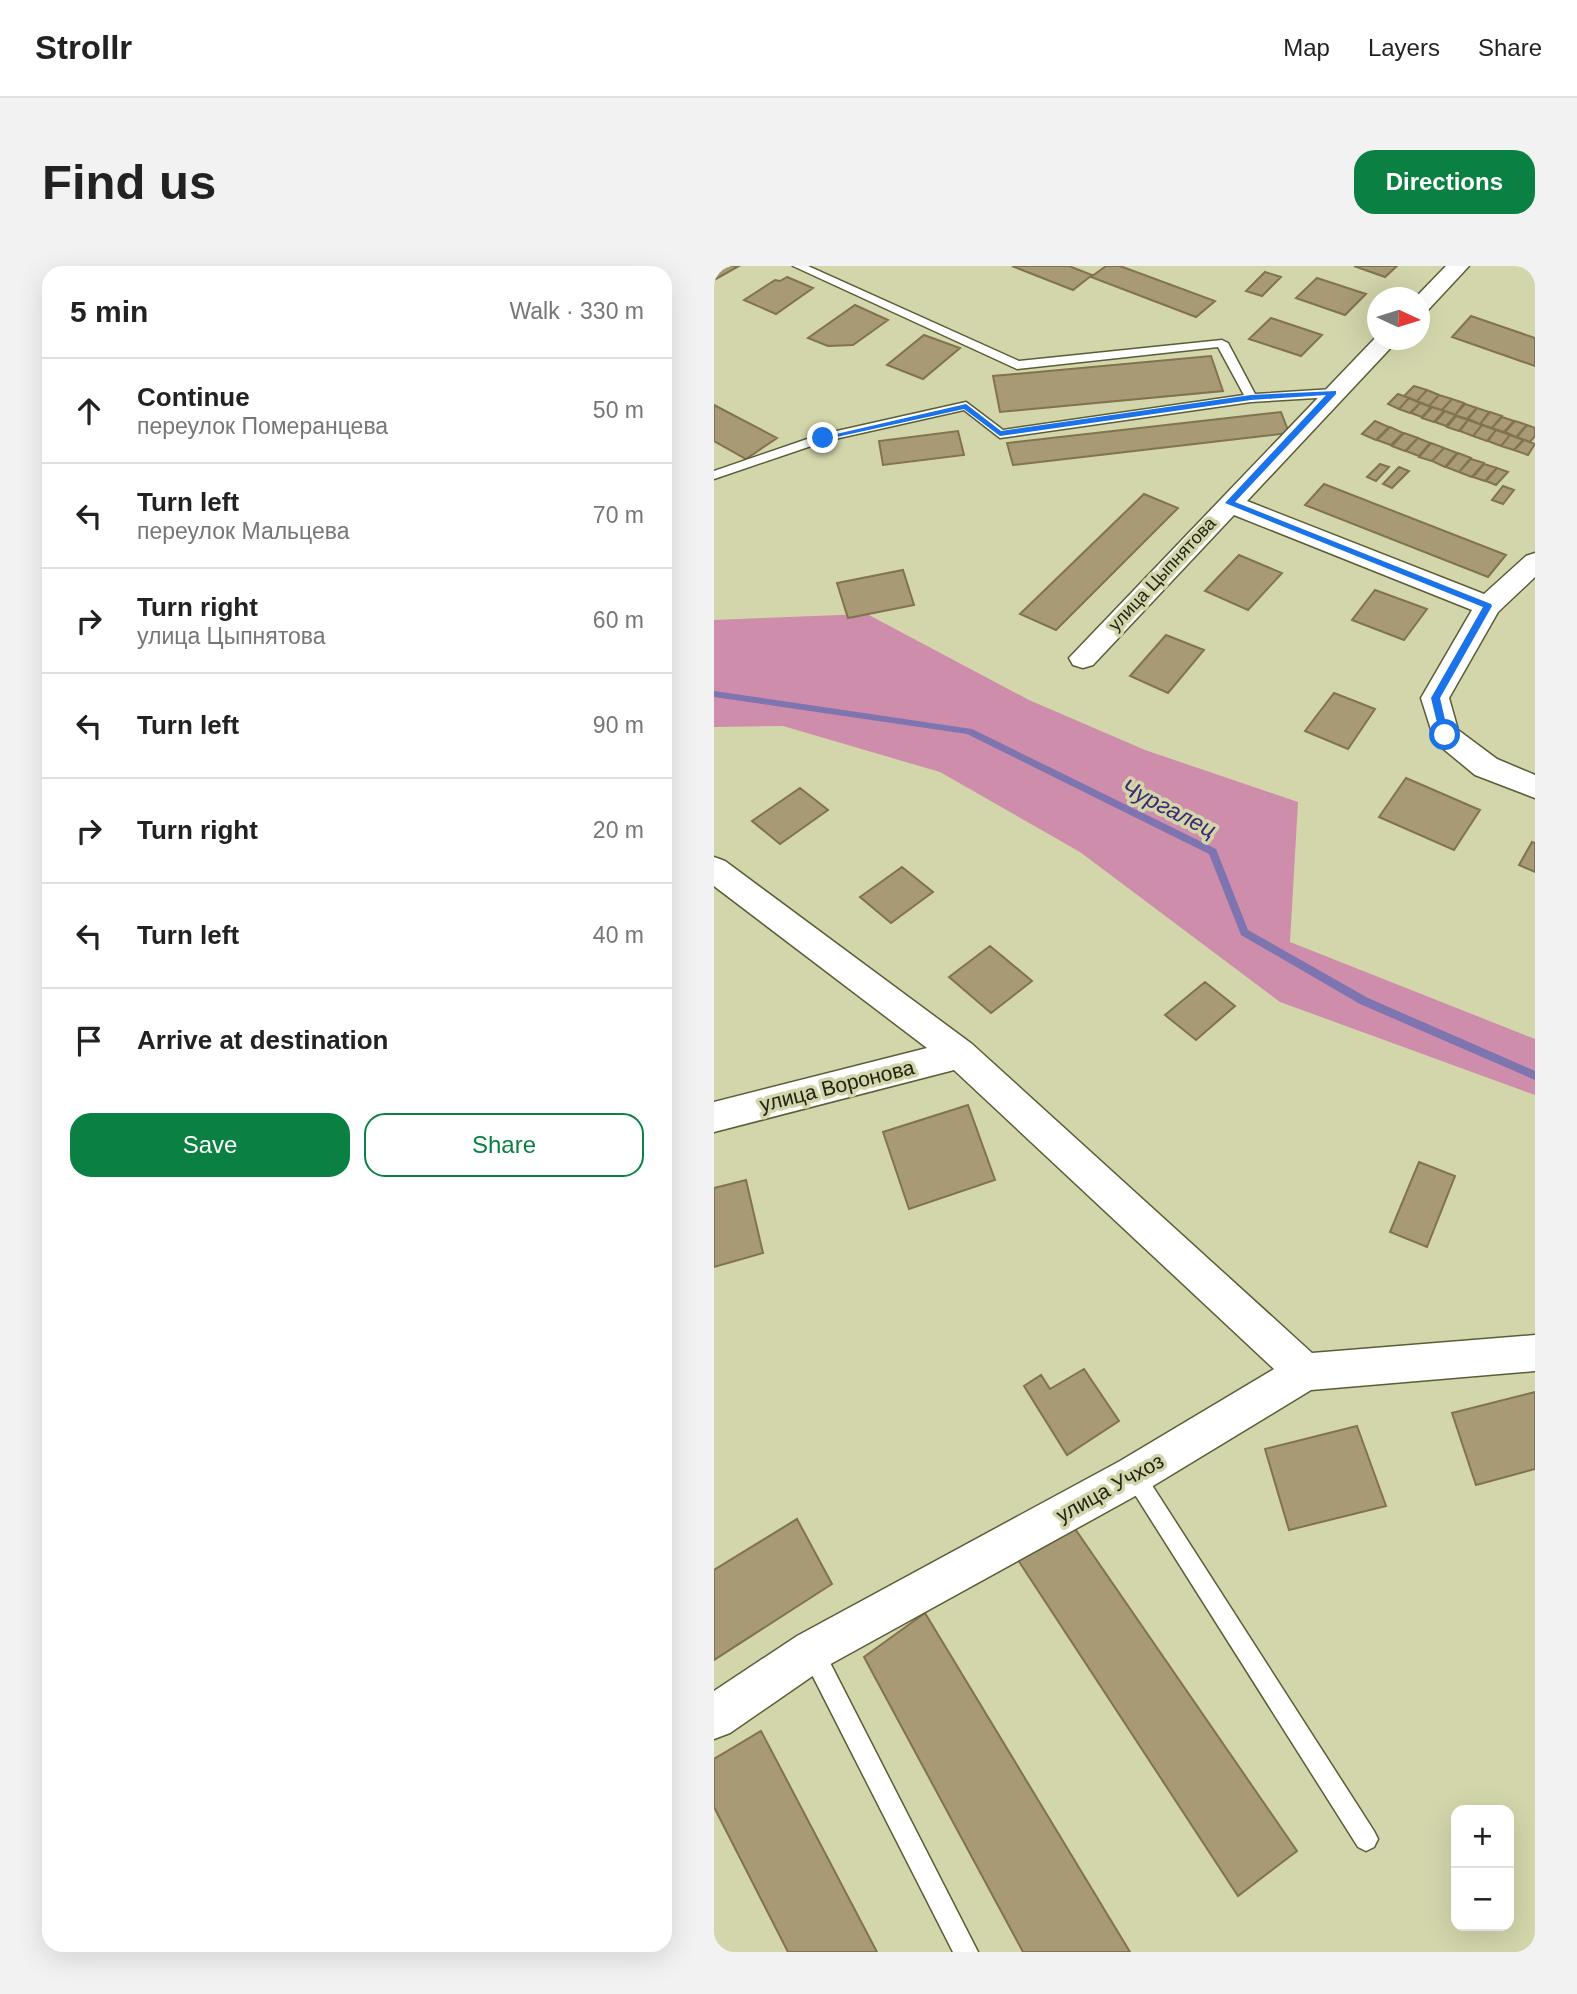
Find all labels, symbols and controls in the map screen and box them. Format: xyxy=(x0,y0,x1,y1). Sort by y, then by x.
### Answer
text: Strollr xyxy=(35,29,132,66)
text: Map xyxy=(1283,34,1330,61)
text: Layers xyxy=(1368,34,1440,61)
text: Share xyxy=(1478,34,1542,61)
button: Directions xyxy=(1354,150,1535,214)
text: Find us xyxy=(42,155,216,209)
north arrow xyxy=(1367,287,1430,350)
text: 5 min xyxy=(70,295,148,328)
text: Walk · 330 m xyxy=(509,298,644,324)
text: Continue xyxy=(137,382,250,412)
icon: ahead xyxy=(70,392,108,430)
text: 50 m xyxy=(593,397,644,423)
text: переулок Померанцева xyxy=(137,413,388,439)
route end xyxy=(807,422,838,453)
text: Turn left xyxy=(137,487,239,517)
icon: left xyxy=(70,497,108,535)
text: 70 m xyxy=(593,502,644,528)
street label: улица Цыпнятова xyxy=(1104,512,1220,635)
text: переулок Мальцева xyxy=(137,518,350,544)
text: Turn right xyxy=(137,592,258,622)
icon: right xyxy=(70,602,108,640)
text: 60 m xyxy=(593,607,644,633)
text: улица Цыпнятова xyxy=(137,623,326,649)
icon: left xyxy=(70,707,108,745)
text: Turn left xyxy=(137,710,239,740)
text: 90 m xyxy=(593,712,644,738)
route start xyxy=(1429,719,1460,750)
water label: Чургалец xyxy=(1118,773,1220,843)
icon: right xyxy=(70,812,108,850)
text: Turn right xyxy=(137,815,258,845)
text: 20 m xyxy=(593,817,644,843)
icon: left xyxy=(70,917,108,955)
text: Turn left xyxy=(137,920,239,950)
text: 40 m xyxy=(593,922,644,948)
icon: arrive xyxy=(70,1022,108,1060)
text: Arrive at destination xyxy=(137,1025,388,1055)
street label: улица Воронова xyxy=(757,1055,917,1116)
button: Save xyxy=(70,1113,350,1177)
button: Share xyxy=(364,1113,644,1177)
street label: улица Учхоз xyxy=(1052,1449,1167,1527)
map controls xyxy=(1451,1805,1514,1931)
button: + xyxy=(1451,1805,1514,1868)
button: − xyxy=(1451,1868,1514,1931)

